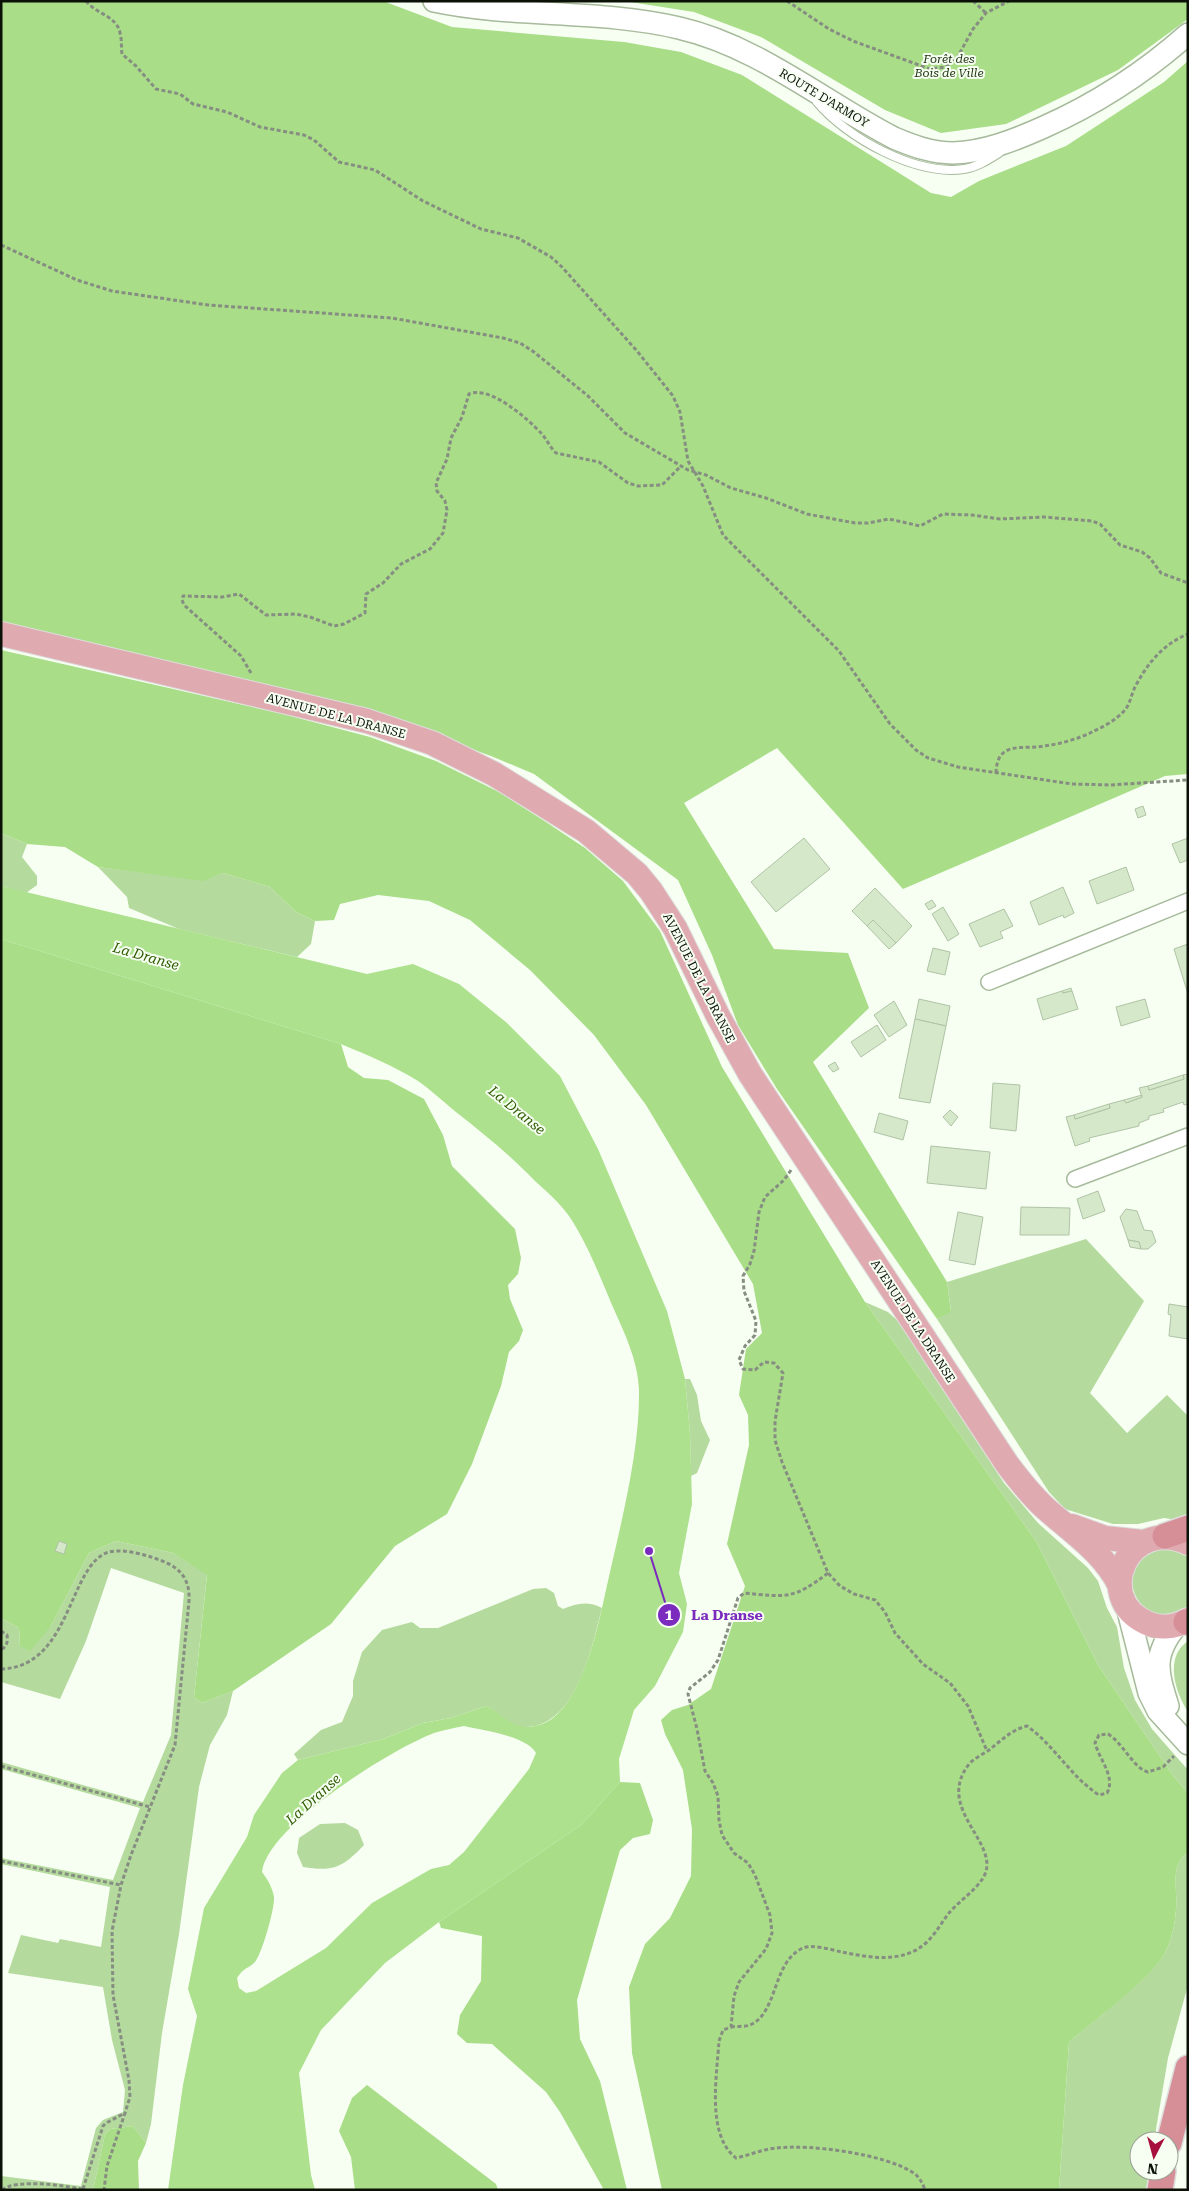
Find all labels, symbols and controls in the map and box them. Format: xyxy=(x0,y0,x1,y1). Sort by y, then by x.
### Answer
park label: Forêt des Bois de Ville xyxy=(914,52,983,80)
street label: ROUTE D'ARMOY xyxy=(777,66,872,131)
street label: AVENUE DE LA DRANSE xyxy=(265,691,407,741)
street label: AVENUE DE LA DRANSE xyxy=(660,911,738,1045)
water label: La Dranse xyxy=(110,939,181,973)
water label: La Dranse xyxy=(485,1082,548,1138)
street label: AVENUE DE LA DRANSE xyxy=(868,1257,958,1385)
callout: La Dranse xyxy=(657,1601,773,1630)
text: 1 xyxy=(665,1606,674,1624)
text: La Dranse xyxy=(691,1607,763,1623)
water label: La Dranse xyxy=(282,1770,344,1828)
north arrow xyxy=(1129,2131,1179,2181)
text: N xyxy=(1146,2160,1159,2177)

